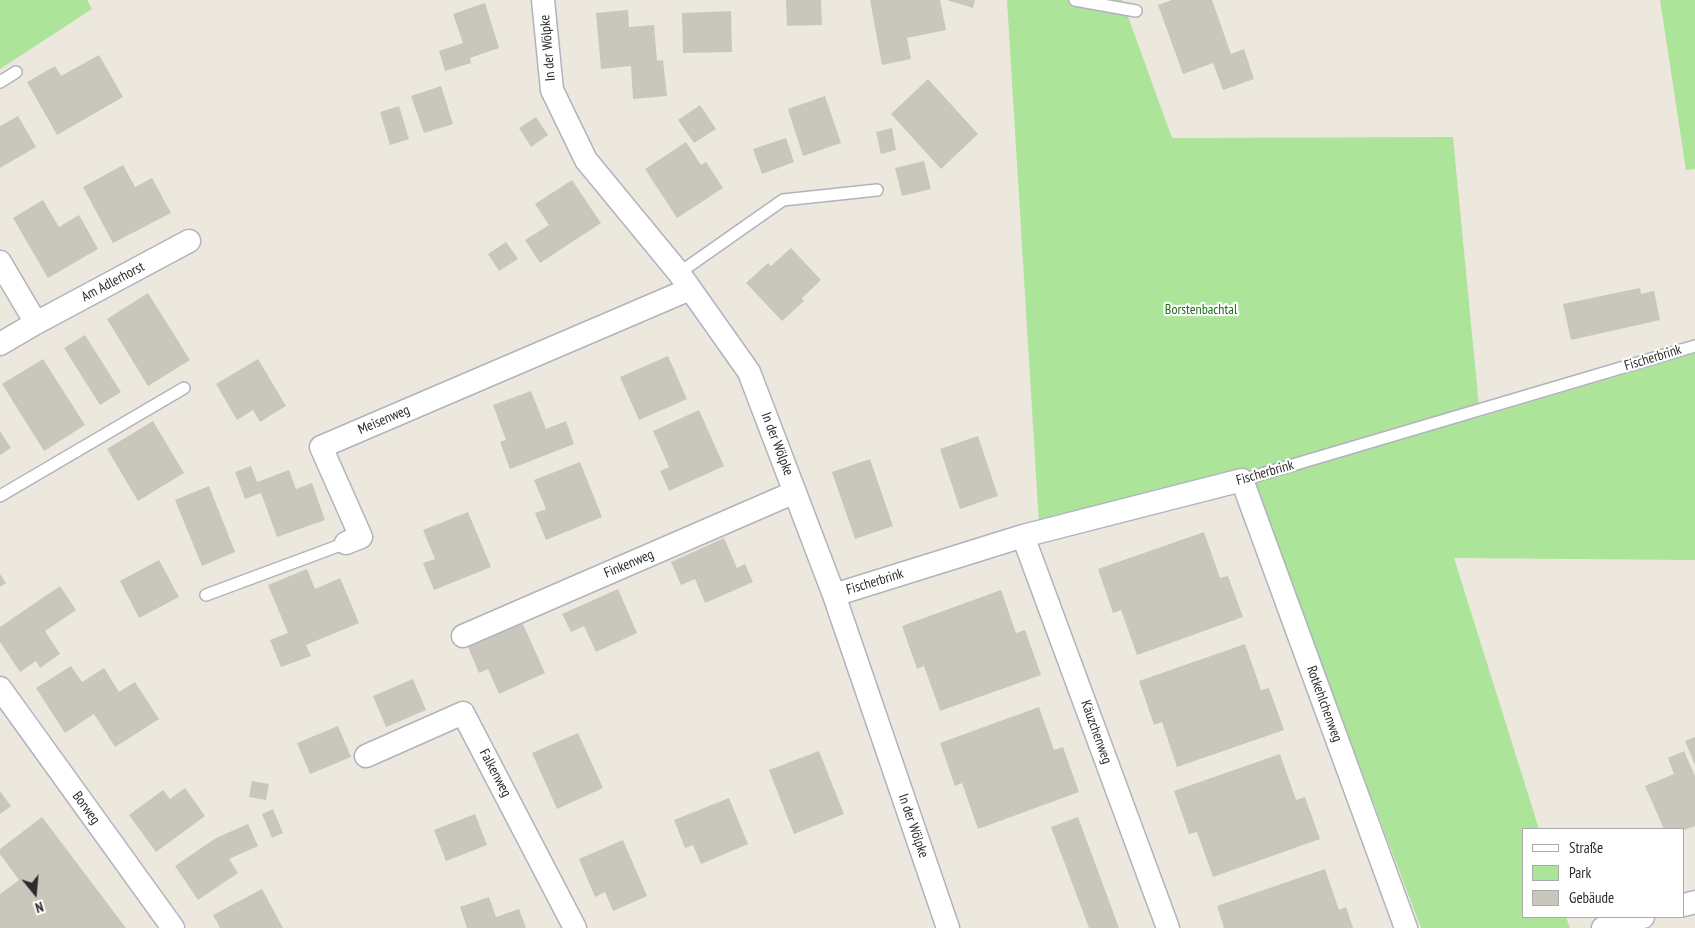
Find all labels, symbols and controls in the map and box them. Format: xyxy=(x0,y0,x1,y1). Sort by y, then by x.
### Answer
street label: In der Wölpke xyxy=(537,14,559,82)
street label: Am Adlerhorst xyxy=(79,258,147,306)
park label: Borstenbachtal xyxy=(1165,302,1237,318)
street label: Fischerbrink xyxy=(1622,341,1684,375)
street label: Meisenweg xyxy=(356,402,412,438)
street label: In der Wölpke xyxy=(757,410,797,478)
street label: Fischerbrink xyxy=(1234,457,1296,489)
street label: Finkenweg xyxy=(602,546,656,582)
street label: Fischerbrink xyxy=(844,565,906,599)
street label: Rotkehlchenweg xyxy=(1303,664,1345,744)
street label: Käuzchenweg xyxy=(1077,698,1115,766)
street label: Falkenweg xyxy=(475,746,515,800)
street label: Borweg xyxy=(69,788,103,828)
street label: In der Wölpke xyxy=(894,792,932,860)
legend xyxy=(1522,828,1685,918)
text: Straße xyxy=(1569,838,1603,857)
text: Park xyxy=(1569,863,1591,882)
north arrow xyxy=(10,868,60,918)
text: Gebäude xyxy=(1569,888,1614,907)
text: N xyxy=(33,898,46,917)

